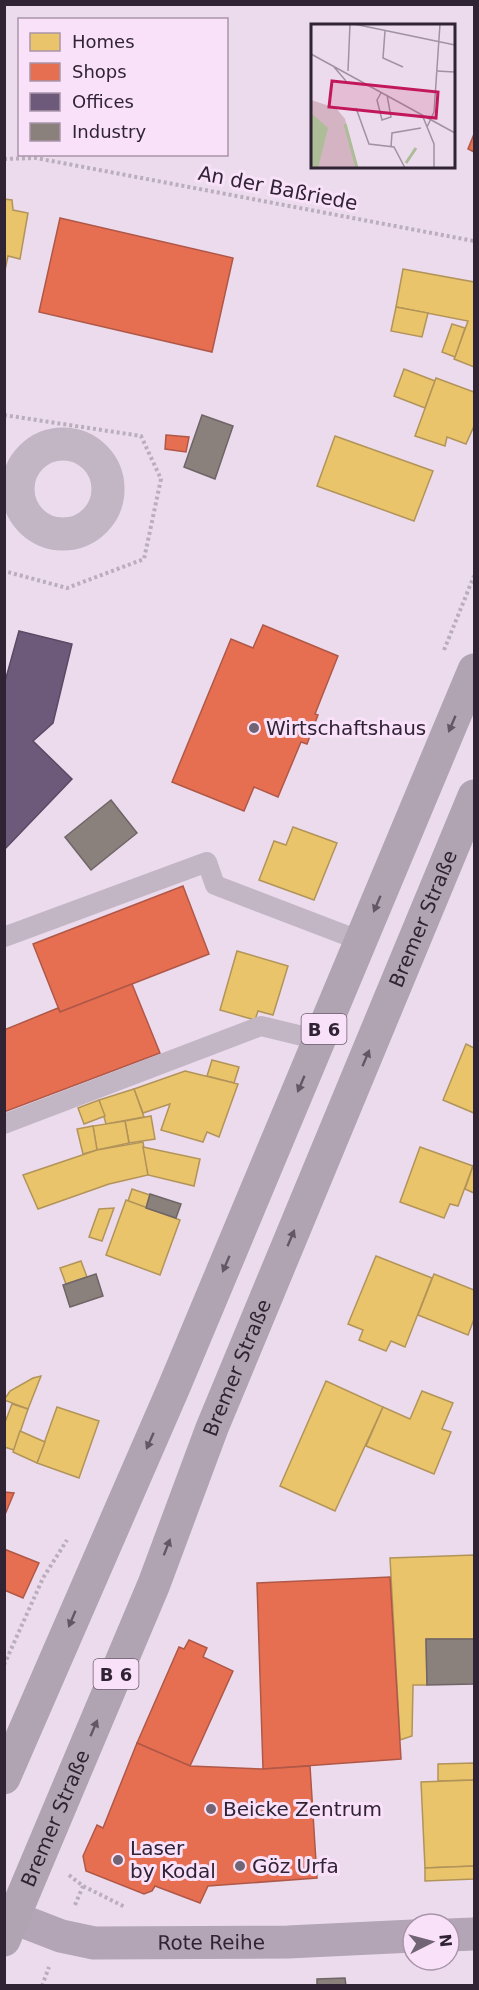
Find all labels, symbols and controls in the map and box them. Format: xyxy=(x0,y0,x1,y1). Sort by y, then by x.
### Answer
legend xyxy=(18,18,228,156)
inset map xyxy=(311,24,455,168)
text: Homes xyxy=(72,31,135,52)
text: Shops xyxy=(72,61,127,82)
text: Offices xyxy=(72,91,134,112)
text: Industry xyxy=(72,121,146,142)
street label: An der Baßriede xyxy=(196,161,360,215)
one-way arrow xyxy=(447,715,456,733)
place label: Wirtschaftshaus xyxy=(266,716,426,740)
marker: Wirtschaftshaus xyxy=(247,721,261,735)
street label: Bremer Straße xyxy=(384,847,462,991)
one-way arrow xyxy=(372,895,381,913)
road number: B 6 xyxy=(302,1014,346,1044)
one-way arrow xyxy=(361,1050,370,1067)
one-way arrow xyxy=(296,1075,306,1093)
one-way arrow xyxy=(286,1229,296,1247)
one-way arrow xyxy=(221,1255,231,1273)
street label: Bremer Straße xyxy=(198,1296,276,1440)
one-way arrow xyxy=(145,1432,155,1450)
one-way arrow xyxy=(163,1538,173,1556)
one-way arrow xyxy=(67,1611,77,1629)
road number: B 6 xyxy=(94,1659,138,1689)
one-way arrow xyxy=(90,1719,99,1737)
street label: Bremer Straße xyxy=(16,1746,95,1890)
place label: Beicke Zentrum xyxy=(223,1797,382,1821)
marker: Beicke Zentrum xyxy=(204,1802,218,1816)
place label: Laser by Kodal xyxy=(130,1836,216,1883)
marker: Laser by Kodal xyxy=(111,1853,125,1867)
place label: Göz Urfa xyxy=(252,1854,339,1878)
marker: Göz Urfa xyxy=(233,1859,247,1873)
north arrow xyxy=(401,1912,461,1972)
street label: Rote Reihe xyxy=(157,1930,265,1955)
text: N xyxy=(435,1933,456,1948)

